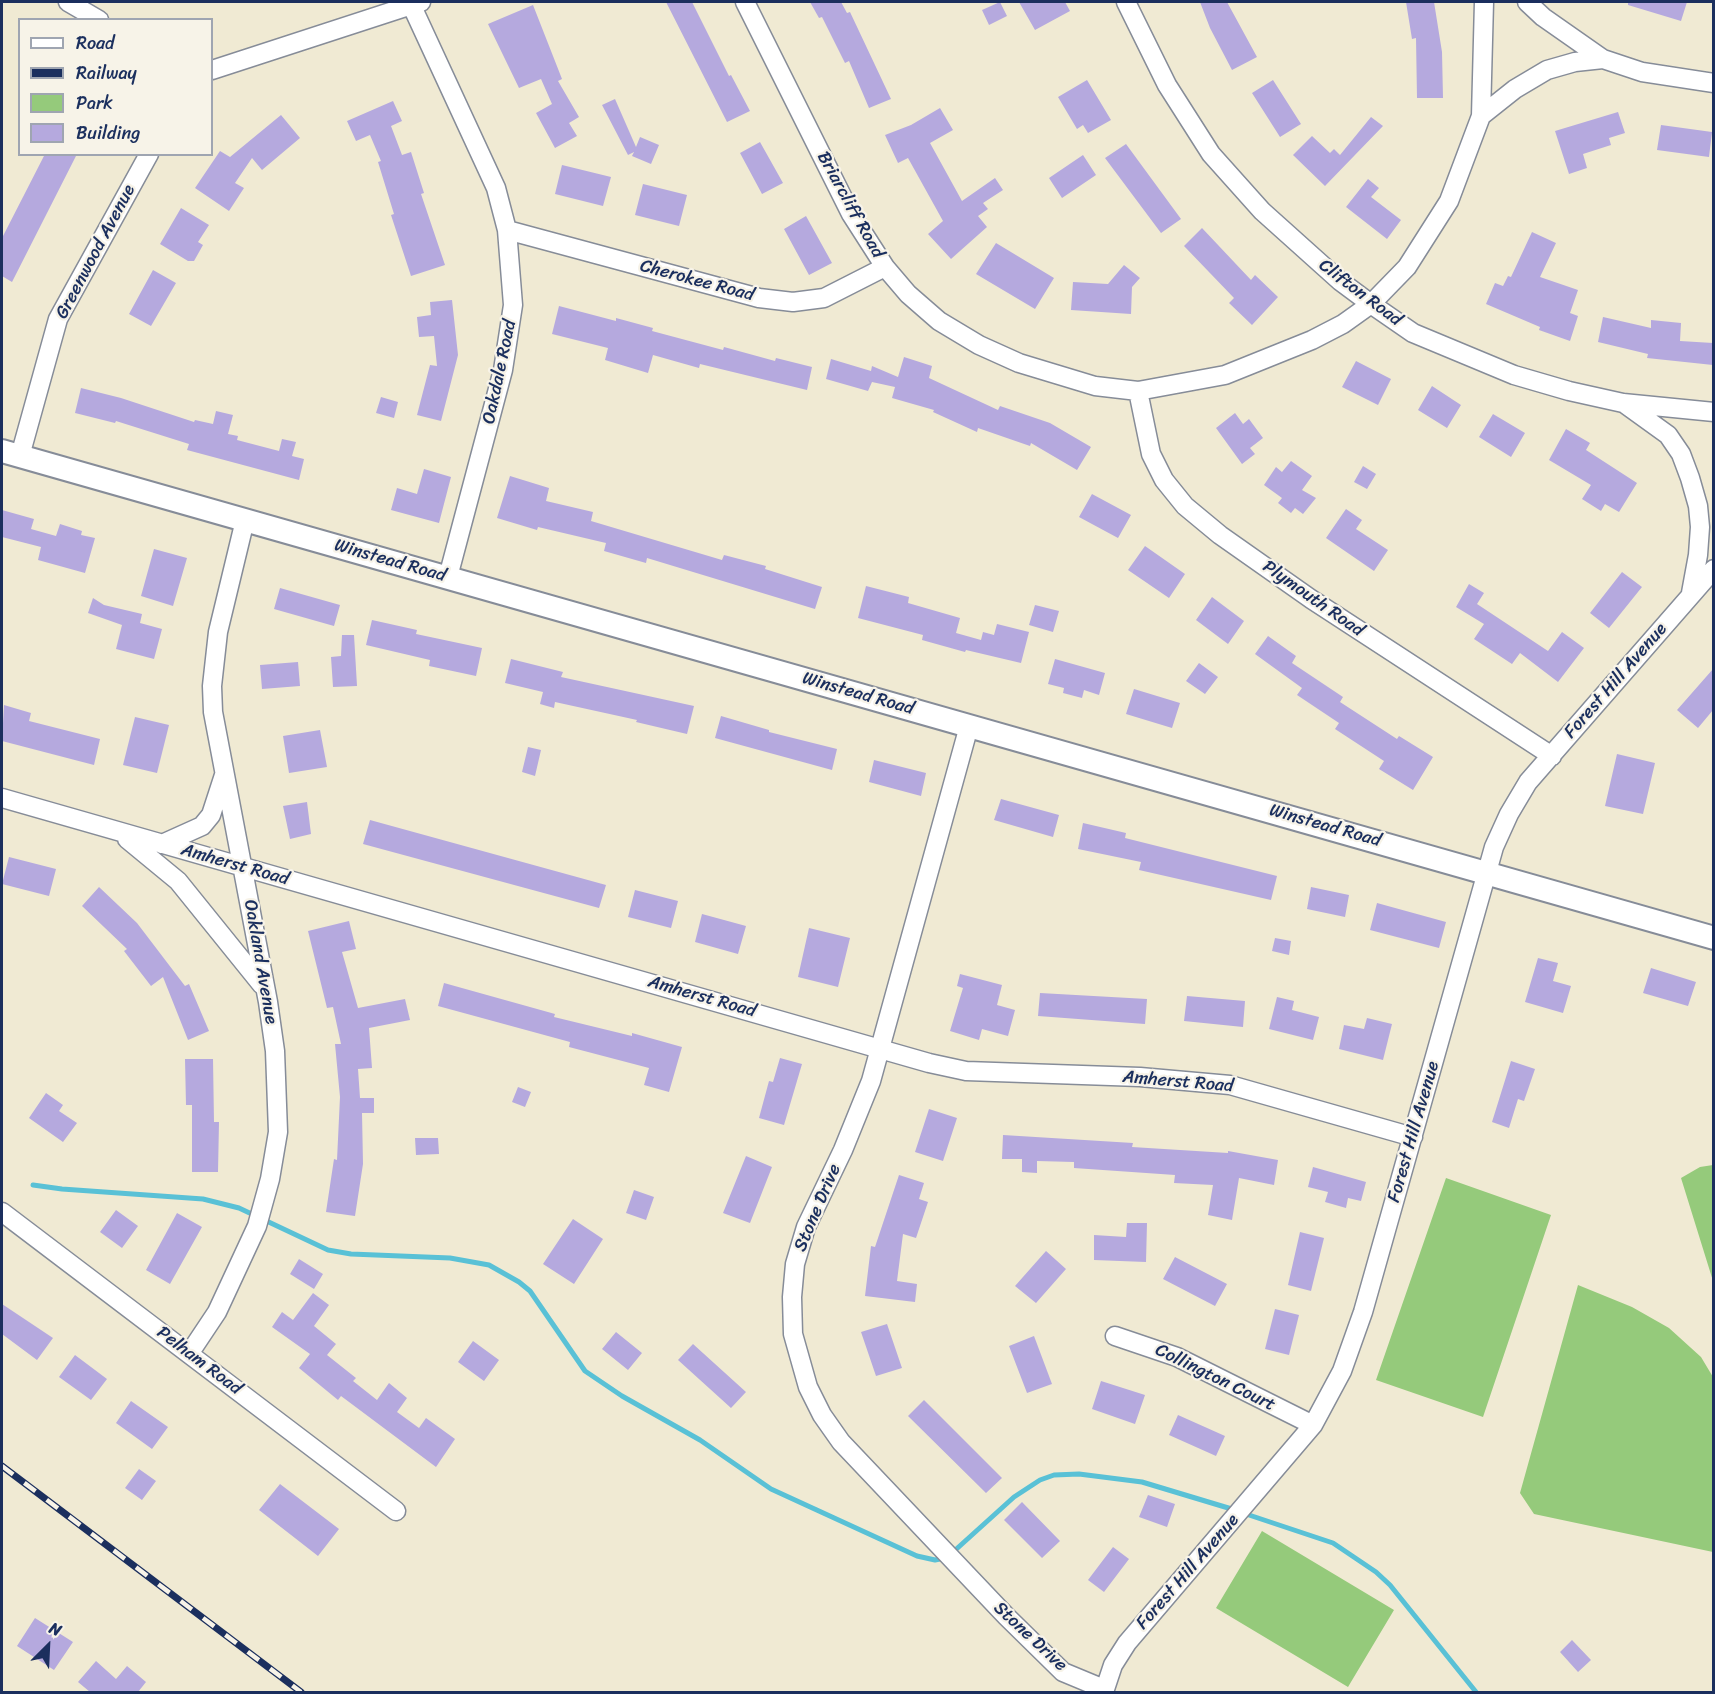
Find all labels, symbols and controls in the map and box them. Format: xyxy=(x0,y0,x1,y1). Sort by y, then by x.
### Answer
legend xyxy=(18,18,213,156)
text: Road xyxy=(76,27,115,59)
text: Railway xyxy=(76,57,137,89)
text: Park xyxy=(76,87,113,119)
text: Building xyxy=(76,117,140,149)
street label: Briarcliff Road xyxy=(812,148,888,262)
street label: Greenwood Avenue xyxy=(52,181,140,323)
street label: Cherokee Road xyxy=(638,255,756,307)
street label: Clifton Road xyxy=(1314,255,1406,331)
street label: Oakdale Road xyxy=(478,318,522,426)
street label: Winstead Road xyxy=(332,535,448,587)
street label: Plymouth Road xyxy=(1258,556,1368,642)
street label: Forest Hill Avenue xyxy=(1560,619,1672,743)
street label: Winstead Road xyxy=(800,668,916,720)
street label: Winstead Road xyxy=(1267,800,1383,852)
street label: Amherst Road xyxy=(179,839,291,891)
street label: Oakland Avenue xyxy=(238,898,282,1026)
street label: Amherst Road xyxy=(646,971,758,1023)
street label: Forest Hill Avenue xyxy=(1384,1059,1444,1205)
street label: Amherst Road xyxy=(1122,1066,1234,1098)
street label: Stone Drive xyxy=(790,1161,846,1255)
street label: Pelham Road xyxy=(152,1322,246,1400)
street label: Collington Court xyxy=(1151,1340,1279,1416)
street label: Forest Hill Avenue xyxy=(1132,1510,1244,1634)
street label: Stone Drive xyxy=(989,1597,1071,1677)
text: N xyxy=(45,1614,66,1645)
north arrow xyxy=(18,1616,78,1676)

